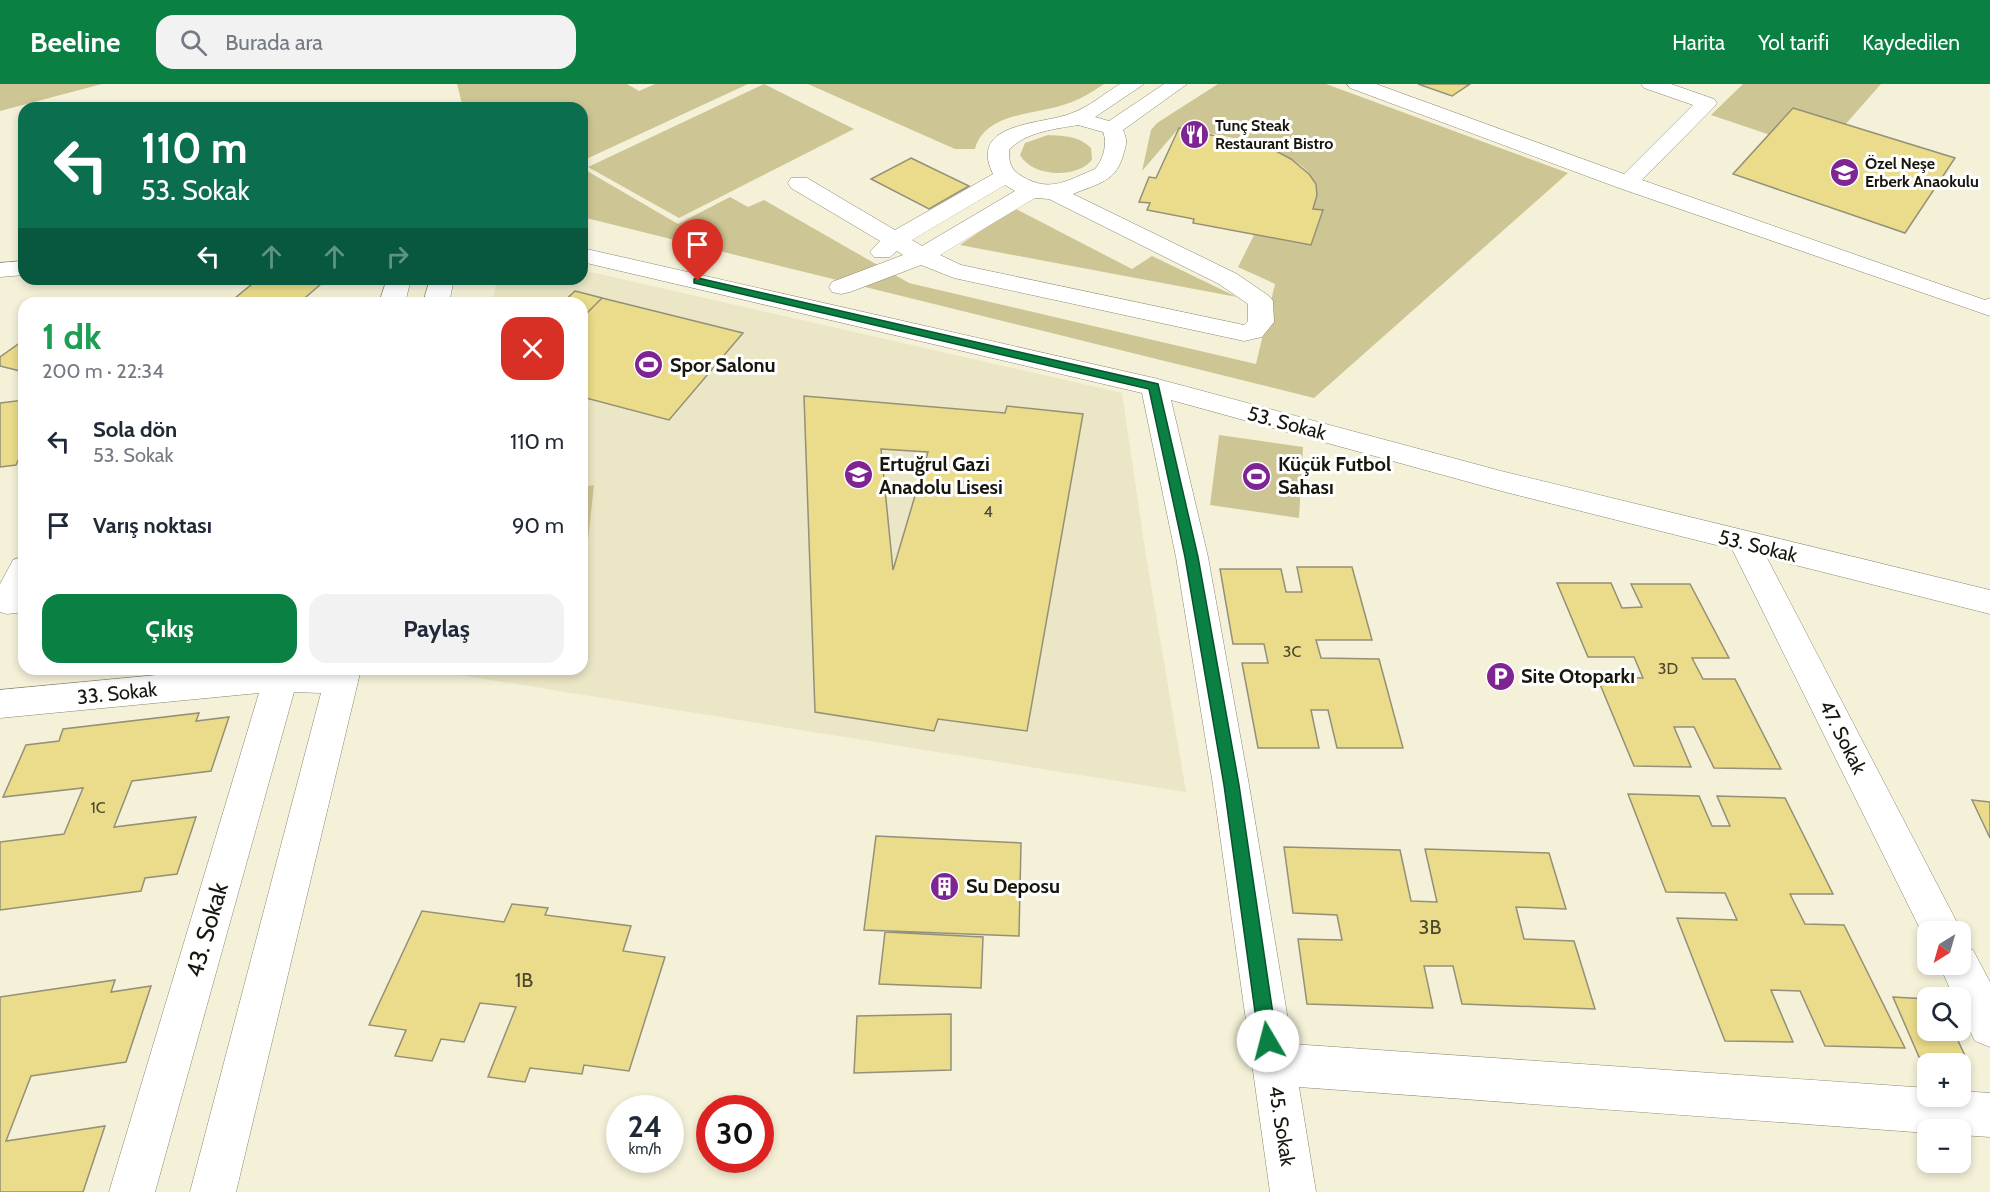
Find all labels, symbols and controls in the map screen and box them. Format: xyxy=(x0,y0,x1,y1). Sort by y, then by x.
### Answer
search box xyxy=(156,15,576,69)
text: Beeline xyxy=(30,25,120,59)
icon: search xyxy=(177,26,210,59)
text: Burada ara xyxy=(225,29,323,56)
text: Harita xyxy=(1672,30,1725,55)
text: Yol tarifi xyxy=(1758,30,1829,55)
text: Kaydedilen xyxy=(1862,30,1960,55)
place label: Tunç Steak Restaurant Bistro xyxy=(1215,116,1333,153)
restaurant icon: Tunç Steak Restaurant Bistro xyxy=(1178,118,1210,150)
text: 110 m xyxy=(141,122,248,174)
icon: left xyxy=(42,126,120,204)
place label: Özel Neşe Erberk Anaokulu xyxy=(1865,154,1979,191)
school or university icon: Özel Neşe Erberk Anaokulu xyxy=(1828,156,1860,188)
text: 53. Sokak xyxy=(141,174,250,207)
pin xyxy=(672,219,723,281)
icon: arrive xyxy=(681,228,714,261)
icon: left xyxy=(192,240,225,273)
icon: ahead xyxy=(255,240,288,273)
icon: ahead xyxy=(318,240,351,273)
icon: right xyxy=(381,240,414,273)
text: 1 dk xyxy=(42,314,101,358)
button: close xyxy=(501,317,564,380)
sports icon: Spor Salonu xyxy=(633,349,665,381)
place label: Spor Salonu xyxy=(670,353,776,377)
text: 200 m · 22:34 xyxy=(42,359,164,383)
street label: 53. Sokak xyxy=(1245,401,1329,445)
text: Sola dön xyxy=(93,416,177,443)
icon: left xyxy=(42,425,75,458)
text: 110 m xyxy=(510,428,564,455)
text: 53. Sokak xyxy=(93,443,173,467)
place label: Ertuğrul Gazi Anadolu Lisesi xyxy=(879,452,1003,499)
place label: Küçük Futbol Sahası xyxy=(1278,452,1391,499)
school or university icon: Ertuğrul Gazi Anadolu Lisesi xyxy=(842,459,874,491)
sports icon: Küçük Futbol Sahası xyxy=(1241,460,1273,492)
house number: 4 xyxy=(983,502,993,521)
icon: arrive xyxy=(42,509,75,542)
text: Varış noktası xyxy=(93,512,212,539)
text: 90 m xyxy=(512,512,564,539)
street label: 53. Sokak xyxy=(1716,525,1800,567)
button: Çıkış xyxy=(42,594,297,663)
button: Paylaş xyxy=(309,594,564,663)
house number: 3C xyxy=(1283,642,1301,661)
house number: 3D xyxy=(1658,659,1678,678)
parking icon: Site Otoparkı xyxy=(1484,660,1516,692)
place label: Site Otoparkı xyxy=(1521,664,1635,688)
street label: 33. Sokak xyxy=(76,677,158,709)
street label: 47. Sokak xyxy=(1814,696,1872,778)
house number: 1C xyxy=(90,798,106,817)
building icon: Su Deposu xyxy=(929,870,961,902)
place label: Su Deposu xyxy=(966,874,1060,898)
street label: 43. Sokak xyxy=(179,879,234,981)
house number: 3B xyxy=(1419,915,1441,939)
north arrow xyxy=(1917,921,1971,975)
map controls xyxy=(1917,921,1971,1173)
house number: 1B xyxy=(515,968,533,992)
button: search xyxy=(1917,987,1971,1041)
position arrow xyxy=(1236,1009,1300,1073)
button: + xyxy=(1917,1053,1971,1107)
street label: 45. Sokak xyxy=(1264,1084,1300,1168)
speed limit sign: 30 xyxy=(696,1095,774,1173)
text: 24 xyxy=(628,1108,662,1145)
button: − xyxy=(1917,1119,1971,1173)
text: km/h xyxy=(629,1140,661,1158)

